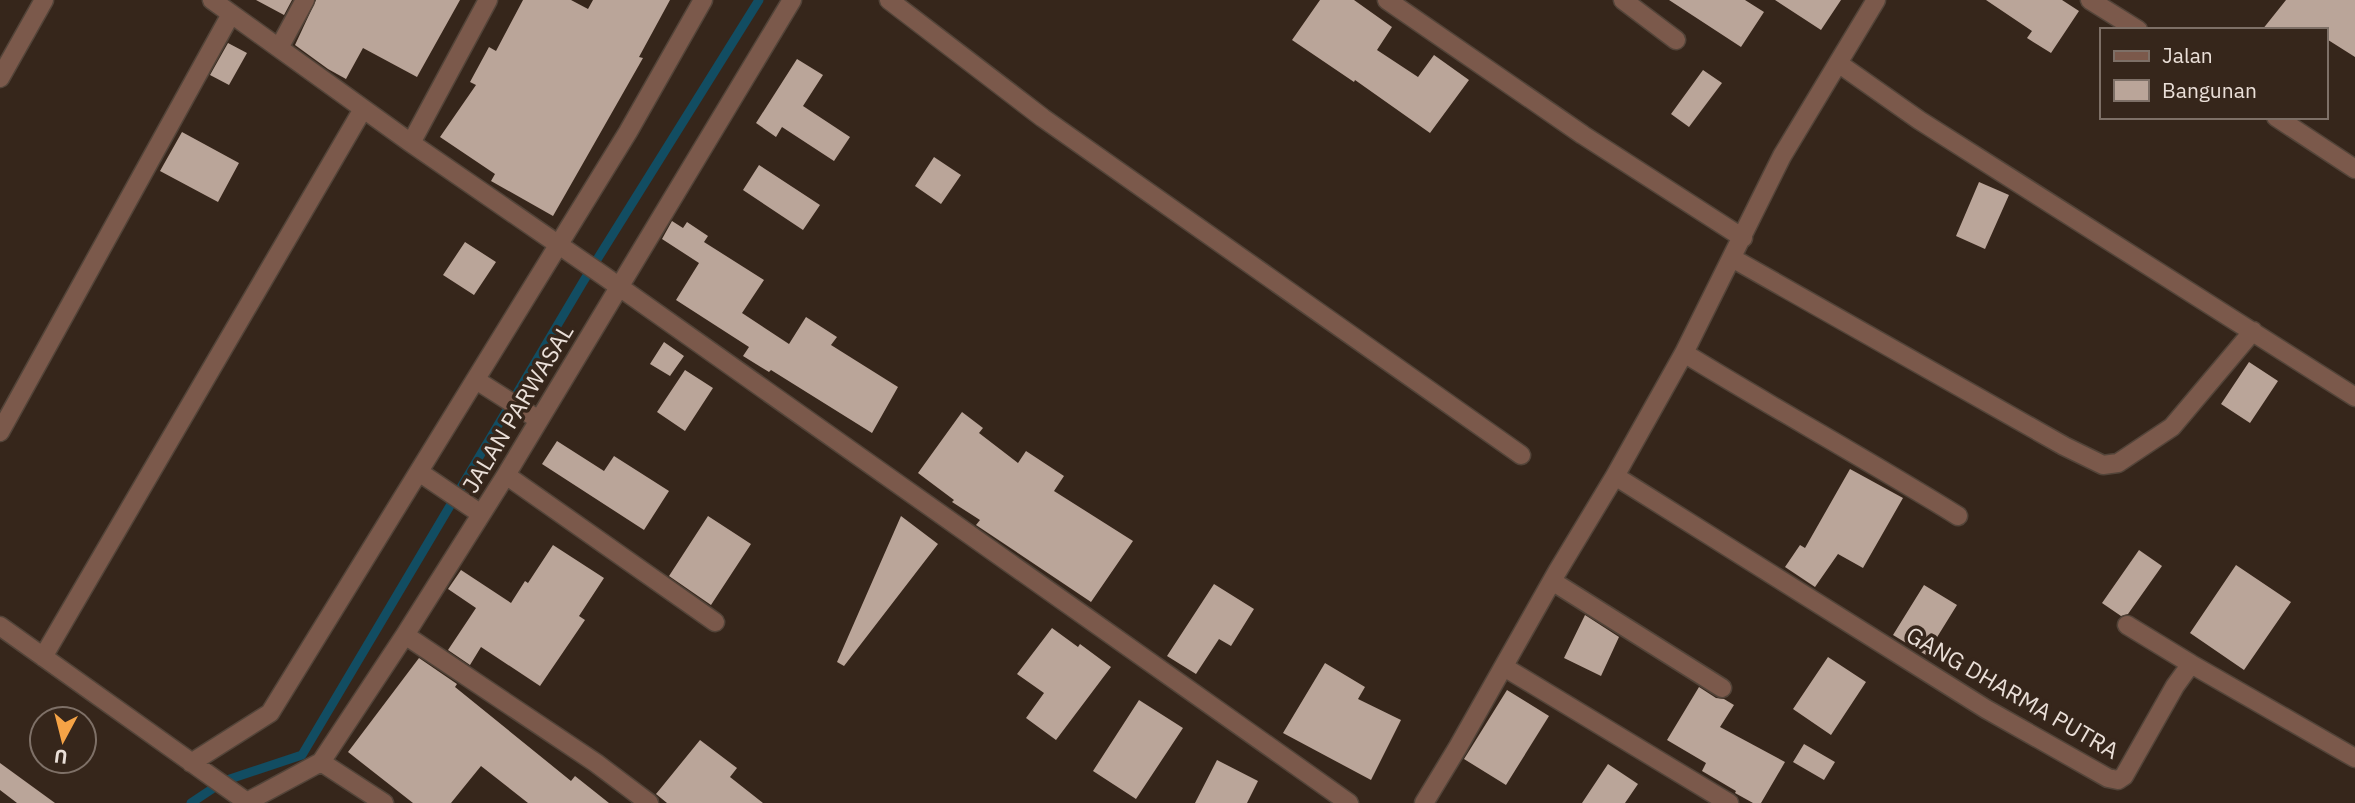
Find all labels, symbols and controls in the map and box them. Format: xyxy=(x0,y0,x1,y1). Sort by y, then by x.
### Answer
legend xyxy=(2100,28,2327,119)
text: Jalan xyxy=(2162,41,2213,69)
text: Bangunan xyxy=(2162,76,2257,104)
street label: JALAN PARWASAL xyxy=(455,318,579,498)
street label: GANG DHARMA PUTRA xyxy=(1901,619,2125,765)
north arrow xyxy=(28,705,98,775)
text: U xyxy=(53,744,69,770)

